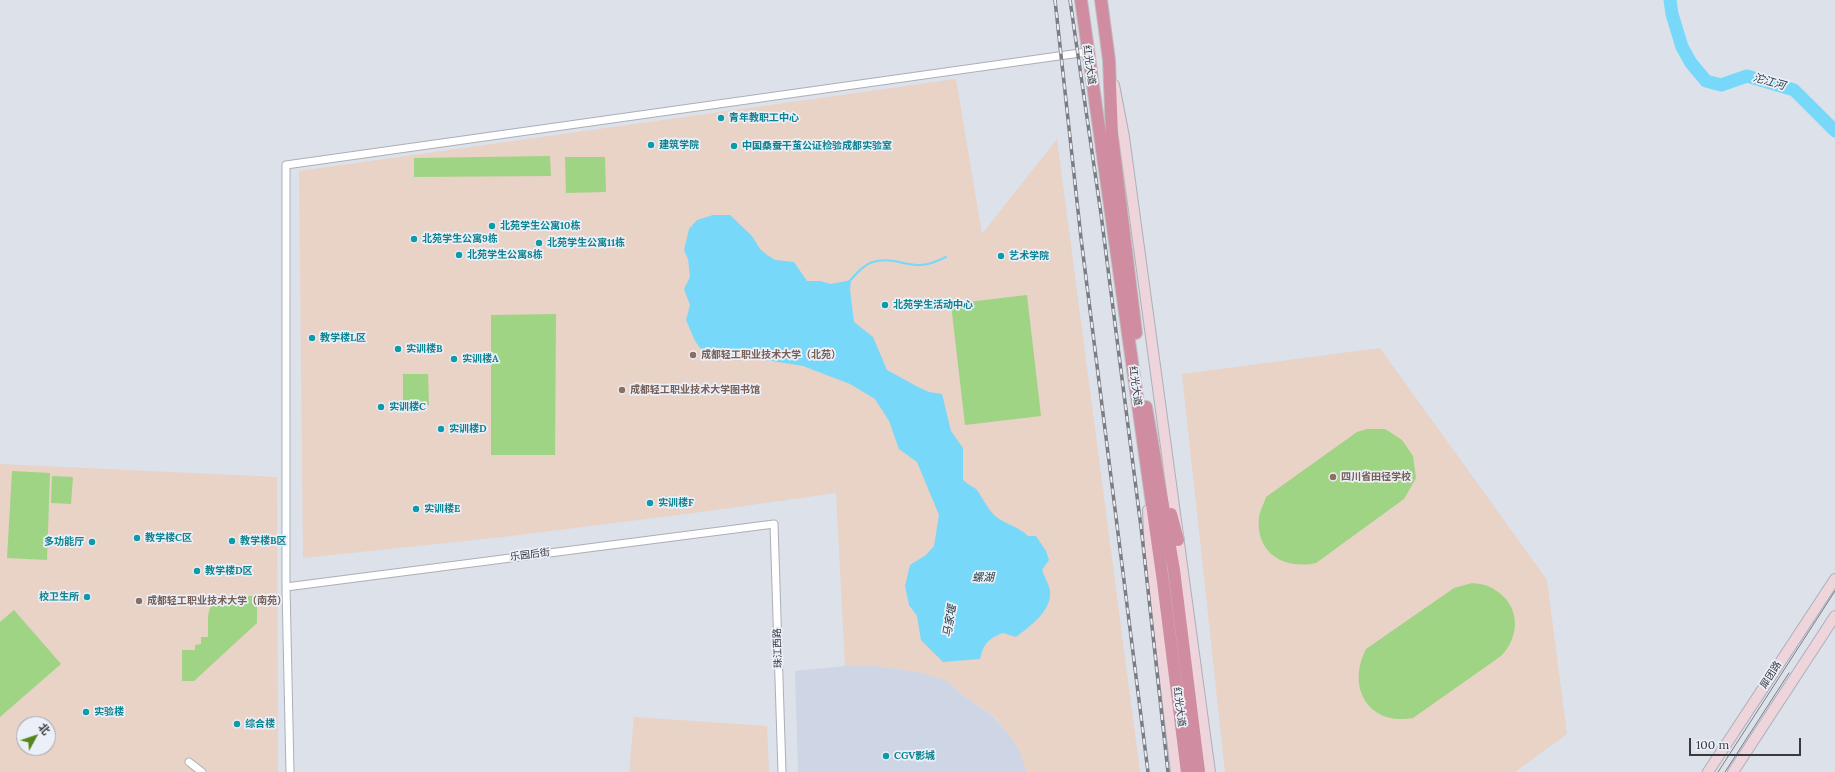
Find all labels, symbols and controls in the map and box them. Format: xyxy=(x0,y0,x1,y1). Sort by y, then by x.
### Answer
street label: 红光大道 xyxy=(1080,44,1098,86)
water label: 沱江河 xyxy=(1751,71,1787,93)
place label: 青年教职工中心 xyxy=(729,112,799,124)
marker: 青年教职工中心 xyxy=(716,113,726,123)
place label: 建筑学院 xyxy=(659,139,699,151)
marker: 建筑学院 xyxy=(646,140,656,150)
place label: 中国桑蚕干茧公证检验成都实验室 xyxy=(742,140,892,152)
marker: 中国桑蚕干茧公证检验成都实验室 xyxy=(729,141,739,151)
place label: 北苑学生公寓10栋 xyxy=(500,220,580,232)
marker: 北苑学生公寓10栋 xyxy=(487,221,497,231)
place label: 北苑学生公寓9栋 xyxy=(422,233,498,245)
marker: 北苑学生公寓9栋 xyxy=(409,234,419,244)
place label: 北苑学生公寓11栋 xyxy=(547,237,625,249)
marker: 北苑学生公寓11栋 xyxy=(534,238,544,248)
place label: 北苑学生公寓8栋 xyxy=(467,249,543,261)
marker: 北苑学生公寓8栋 xyxy=(454,250,464,260)
place label: 艺术学院 xyxy=(1009,250,1049,262)
marker: 艺术学院 xyxy=(996,251,1006,261)
place label: 北苑学生活动中心 xyxy=(893,299,973,311)
marker: 北苑学生活动中心 xyxy=(880,300,890,310)
place label: 教学楼L区 xyxy=(320,332,366,344)
marker: 教学楼L区 xyxy=(307,333,317,343)
place label: 实训楼B xyxy=(406,343,443,355)
marker: 实训楼B xyxy=(393,344,403,354)
place label: 成都轻工职业技术大学（北苑） xyxy=(701,349,841,361)
marker: 成都轻工职业技术大学（北苑） xyxy=(688,350,698,360)
place label: 实训楼A xyxy=(462,353,499,365)
marker: 实训楼A xyxy=(449,354,459,364)
street label: 红光大道 xyxy=(1126,365,1144,407)
place label: 成都轻工职业技术大学图书馆 xyxy=(630,384,760,396)
marker: 成都轻工职业技术大学图书馆 xyxy=(617,385,627,395)
place label: 实训楼C xyxy=(389,401,426,413)
marker: 实训楼C xyxy=(376,402,386,412)
place label: 实训楼D xyxy=(449,423,487,435)
marker: 实训楼D xyxy=(436,424,446,434)
place label: 四川省田径学校 xyxy=(1341,471,1411,483)
marker: 四川省田径学校 xyxy=(1328,472,1338,482)
place label: 实训楼F xyxy=(658,497,694,509)
marker: 实训楼F xyxy=(645,498,655,508)
place label: 实训楼E xyxy=(424,503,460,515)
marker: 实训楼E xyxy=(411,504,421,514)
place label: 教学楼C区 xyxy=(145,532,192,544)
marker: 教学楼C区 xyxy=(132,533,142,543)
place label: 教学楼B区 xyxy=(240,535,287,547)
place label: 多功能厅 xyxy=(44,536,84,548)
marker: 教学楼B区 xyxy=(227,536,237,546)
marker: 多功能厅 xyxy=(87,537,97,547)
street label: 乐园后街 xyxy=(509,547,551,563)
place label: 教学楼D区 xyxy=(205,565,253,577)
marker: 教学楼D区 xyxy=(192,566,202,576)
water label: 螺湖 xyxy=(972,571,994,585)
place label: 校卫生所 xyxy=(39,591,79,603)
marker: 校卫生所 xyxy=(82,592,92,602)
place label: 成都轻工职业技术大学（南苑） xyxy=(147,595,287,607)
marker: 成都轻工职业技术大学（南苑） xyxy=(134,596,144,606)
water label: 马家堰 xyxy=(941,604,959,638)
street label: 珠江西路 xyxy=(771,628,785,668)
street label: 犀团路 xyxy=(1758,659,1784,691)
street label: 红光大道 xyxy=(1171,686,1187,728)
place label: 实验楼 xyxy=(94,706,124,718)
marker: 实验楼 xyxy=(81,707,91,717)
north arrow xyxy=(16,716,56,756)
place label: 综合楼 xyxy=(245,718,275,730)
marker: 综合楼 xyxy=(232,719,242,729)
text: 北 xyxy=(36,720,53,738)
scale bar xyxy=(1691,730,1803,756)
text: 100 m xyxy=(1696,737,1729,752)
place label: CGV影城 xyxy=(894,750,935,762)
marker: CGV影城 xyxy=(881,751,891,761)

